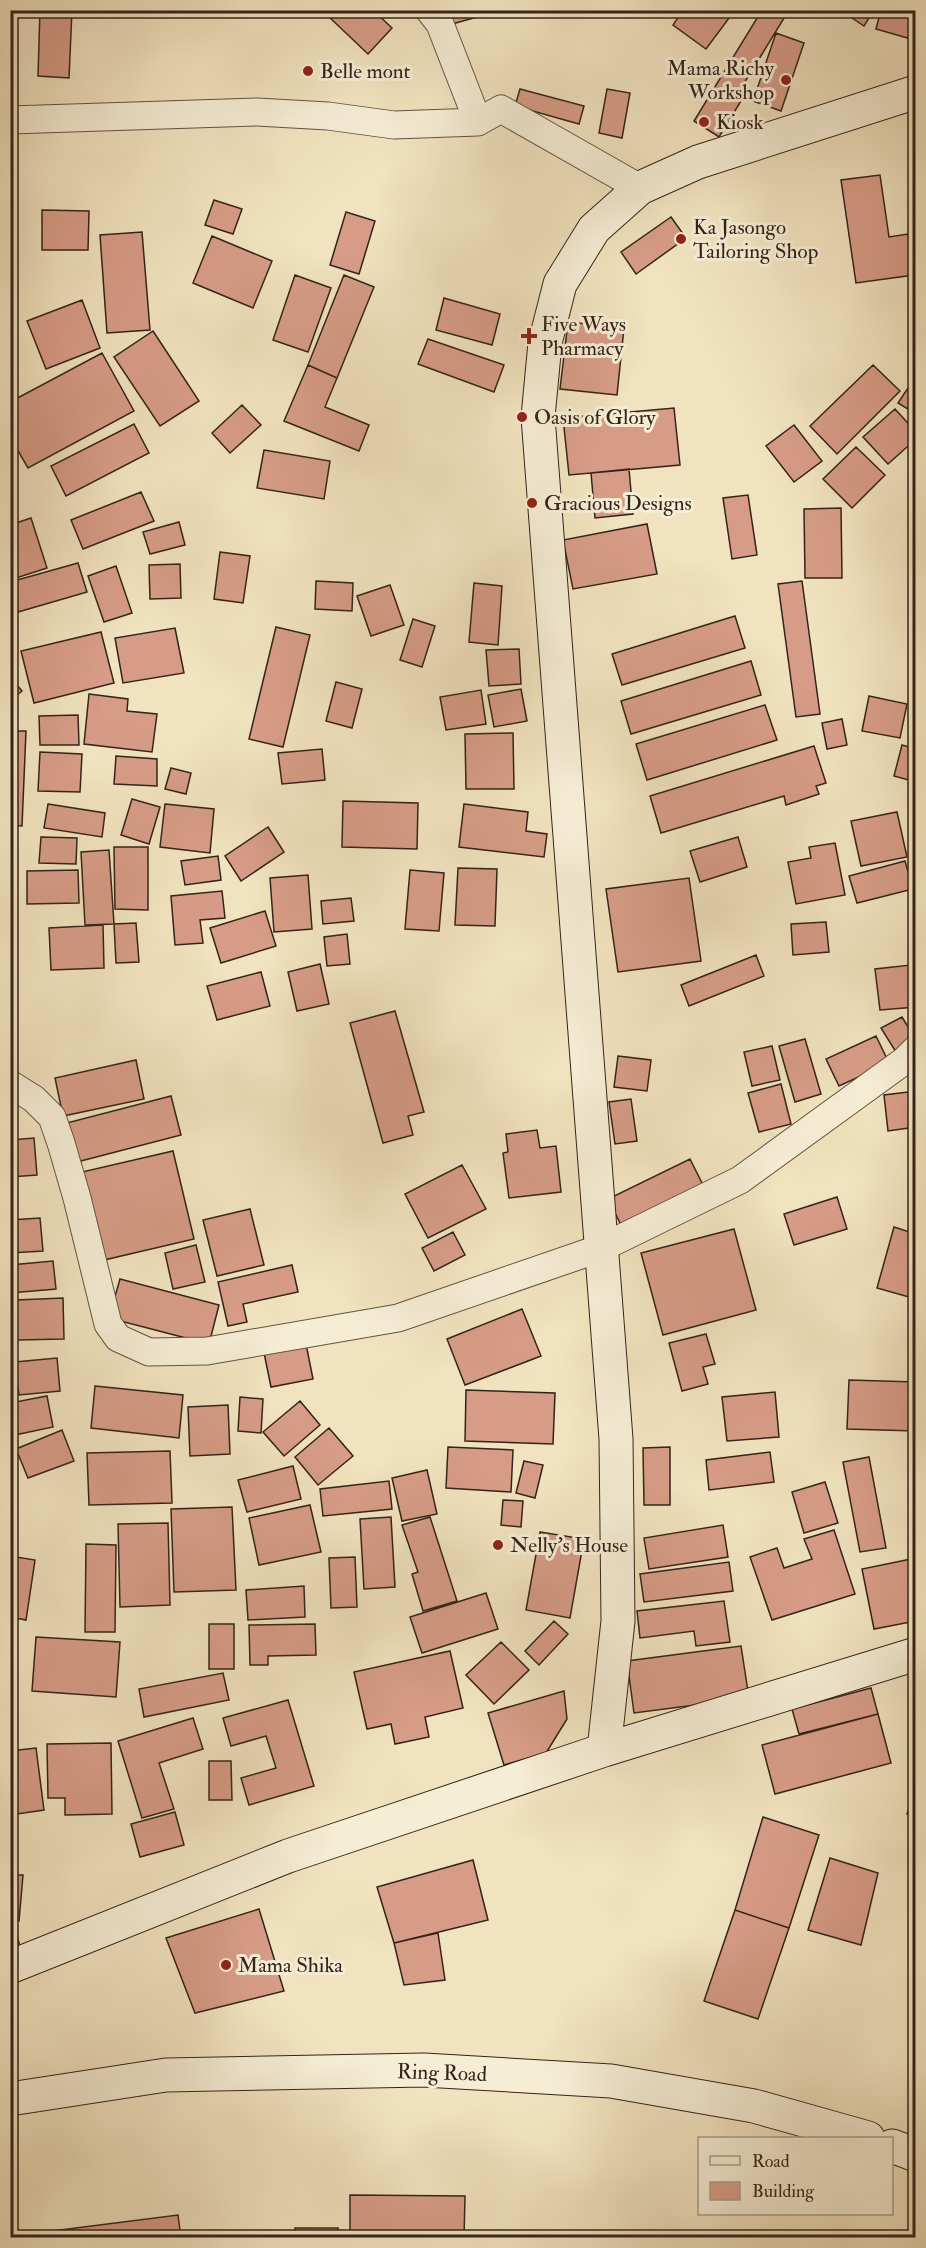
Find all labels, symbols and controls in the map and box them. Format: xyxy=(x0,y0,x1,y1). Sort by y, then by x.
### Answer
place label: Mama Richy Workshop xyxy=(667,55,775,106)
place label: Belle mont xyxy=(320,58,410,85)
marker: Belle mont xyxy=(301,64,315,78)
marker: Mama Richy Workshop xyxy=(779,73,793,87)
place label: Kiosk xyxy=(716,109,764,136)
marker: Kiosk xyxy=(697,115,711,129)
place label: Ka Jasongo Tailoring Shop xyxy=(693,214,818,265)
marker: Ka Jasongo Tailoring Shop xyxy=(674,232,688,246)
place label: Five Ways Pharmacy xyxy=(541,311,626,362)
marker: Five Ways Pharmacy xyxy=(522,329,536,343)
place label: Oasis of Glory xyxy=(534,404,656,431)
marker: Oasis of Glory xyxy=(515,410,529,424)
place label: Gracious Designs xyxy=(544,490,692,517)
marker: Gracious Designs xyxy=(525,496,539,510)
place label: Nelly's House xyxy=(510,1532,628,1559)
marker: Nelly's House xyxy=(491,1538,505,1552)
place label: Mama Shika xyxy=(238,1952,343,1979)
marker: Mama Shika xyxy=(219,1958,233,1972)
street label: Ring Road xyxy=(397,2058,488,2088)
legend xyxy=(698,2137,893,2215)
text: Road xyxy=(752,2150,790,2173)
text: Building xyxy=(752,2180,815,2203)

